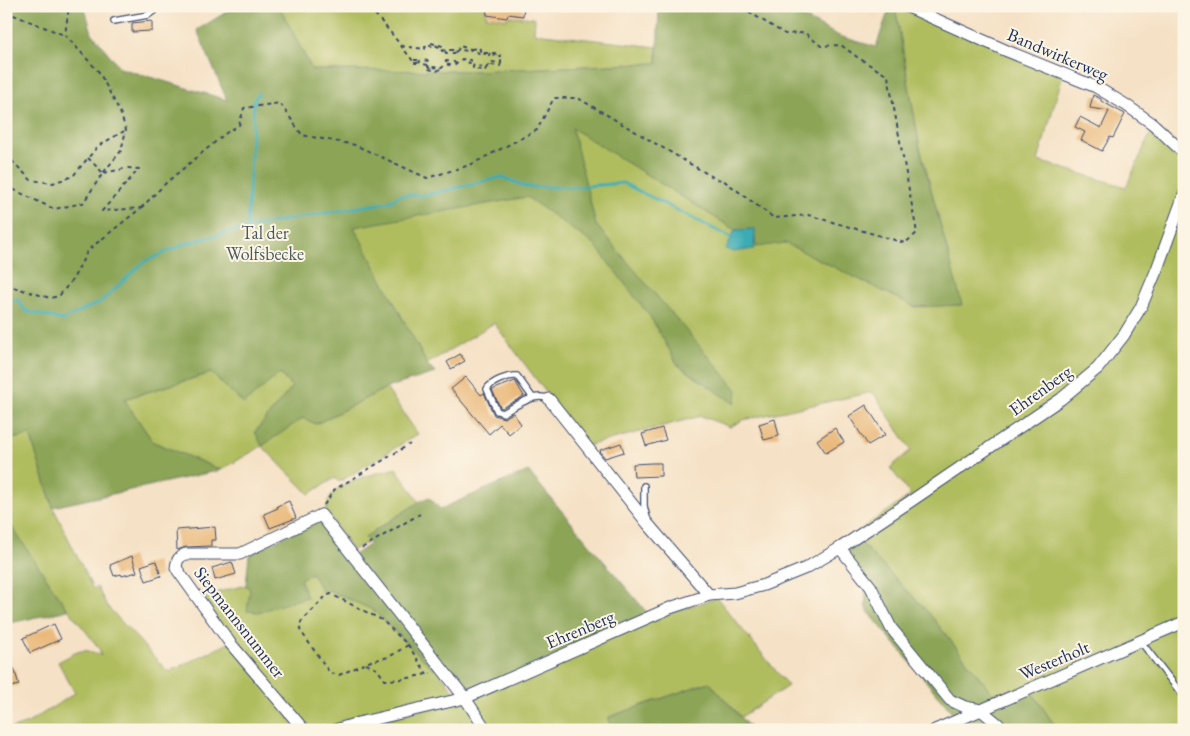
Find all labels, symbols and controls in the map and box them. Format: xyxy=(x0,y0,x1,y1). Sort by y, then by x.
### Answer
street label: Bandwirkerweg xyxy=(1004,22,1112,86)
park label: Tal der Wolfsbecke xyxy=(226,221,304,265)
street label: Ehrenberg xyxy=(1004,359,1076,420)
street label: Siepmannsnummer xyxy=(189,562,291,682)
street label: Ehrenberg xyxy=(542,604,618,654)
street label: Westerholt xyxy=(1015,635,1093,685)

